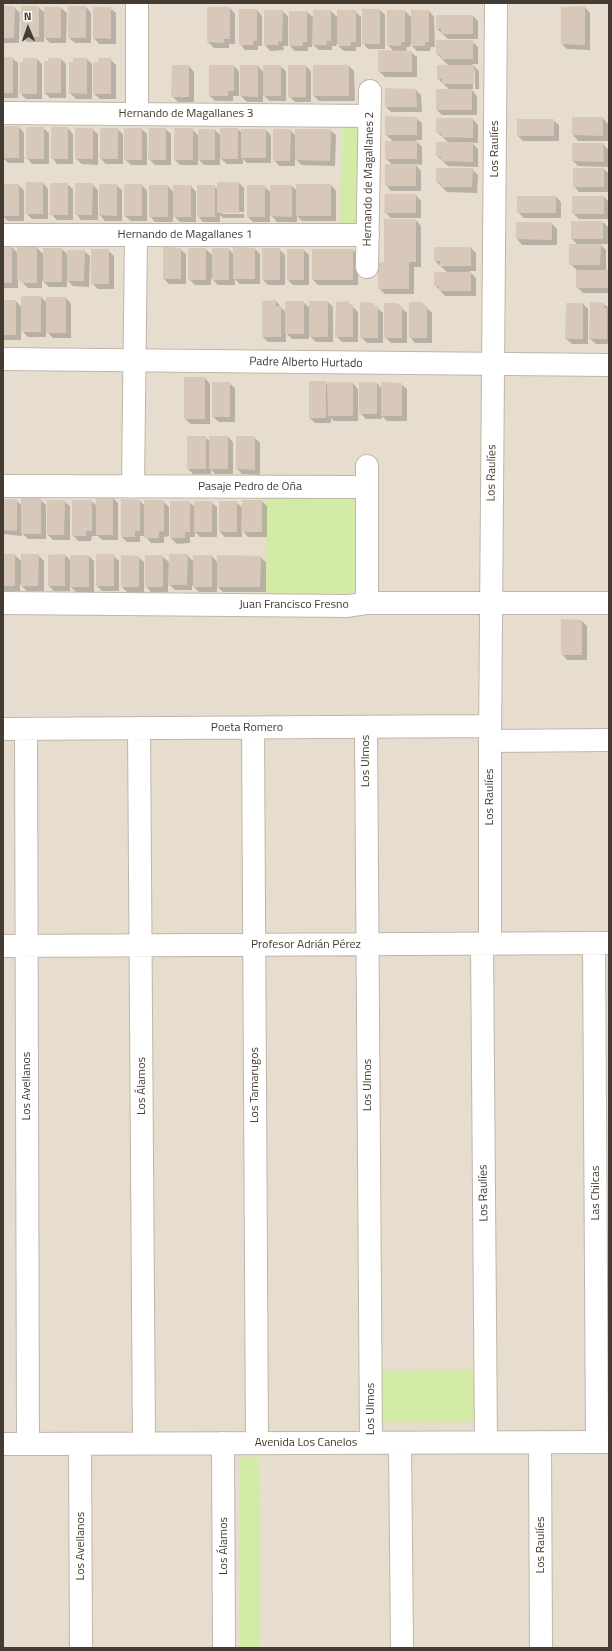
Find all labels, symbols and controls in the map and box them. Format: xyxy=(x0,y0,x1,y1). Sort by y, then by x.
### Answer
north arrow xyxy=(8,8,48,48)
text: N xyxy=(23,8,32,24)
street label: Hernando de Magallanes 3 xyxy=(119,107,253,121)
street label: Hernando de Magallanes 2 xyxy=(361,111,377,247)
street label: Los Raulíes xyxy=(488,120,502,178)
street label: Hernando de Magallanes 1 xyxy=(118,228,252,242)
street label: Padre Alberto Hurtado xyxy=(249,355,363,371)
street label: Los Raulíes xyxy=(484,444,500,502)
street label: Pasaje Pedro de Oña xyxy=(198,480,302,494)
street label: Juan Francisco Fresno xyxy=(239,598,349,612)
street label: Poeta Romero xyxy=(211,721,283,735)
street label: Los Ulmos xyxy=(359,735,373,787)
street label: Los Raulíes xyxy=(483,768,497,826)
street label: Profesor Adrián Pérez xyxy=(251,938,361,952)
street label: Los Tamarugos xyxy=(248,1047,262,1123)
street label: Los Avellanos xyxy=(20,1052,34,1120)
street label: Los Álamos xyxy=(135,1057,149,1115)
street label: Los Ulmos xyxy=(361,1059,375,1111)
street label: Los Raulíes xyxy=(476,1164,492,1222)
street label: Las Chilcas xyxy=(589,1165,603,1221)
street label: Los Ulmos xyxy=(364,1383,378,1435)
street label: Avenida Los Canelos xyxy=(255,1436,357,1450)
street label: Los Avellanos xyxy=(74,1512,88,1580)
street label: Los Raulíes xyxy=(534,1516,548,1574)
street label: Los Álamos xyxy=(217,1517,231,1575)

